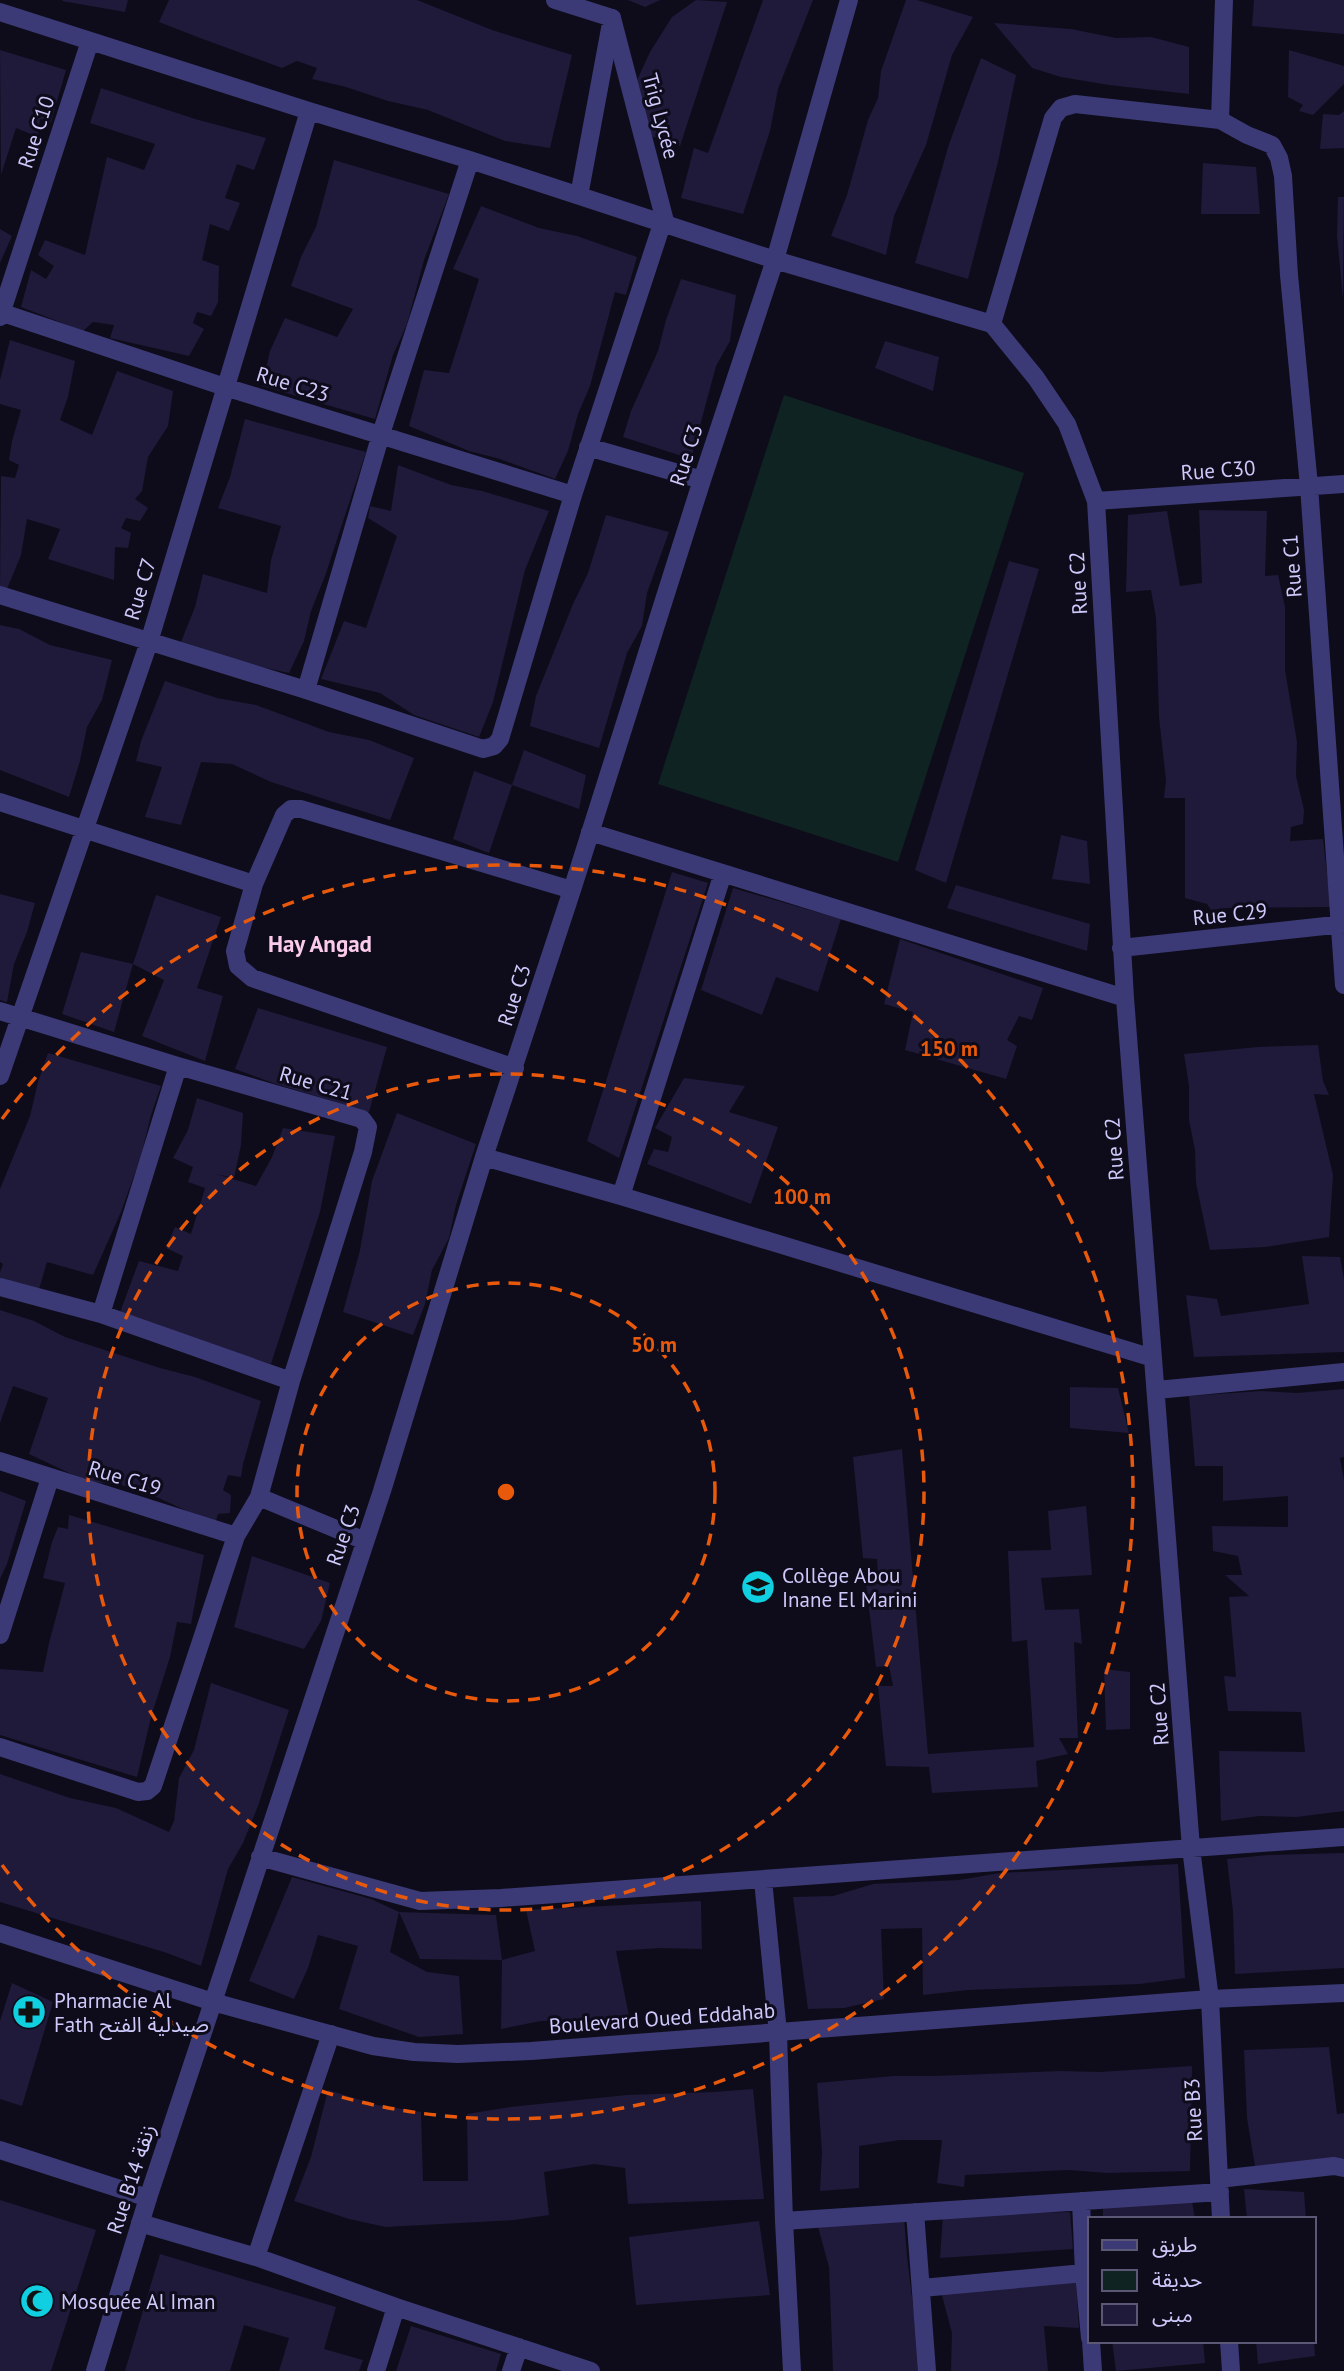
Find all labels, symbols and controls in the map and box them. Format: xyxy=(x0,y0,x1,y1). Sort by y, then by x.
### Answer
street label: Trig Lycée xyxy=(637,70,685,162)
street label: Rue C10 xyxy=(12,92,60,172)
street label: Rue C23 xyxy=(253,360,333,408)
street label: Rue C3 xyxy=(663,421,709,489)
street label: Rue C30 xyxy=(1180,454,1256,486)
street label: Rue C1 xyxy=(1276,533,1308,599)
street label: Rue C2 xyxy=(1063,551,1093,615)
street label: Rue C7 xyxy=(118,555,162,623)
street label: Rue C29 xyxy=(1191,897,1269,931)
district label: Hay Angad xyxy=(268,929,372,958)
street label: Rue C3 xyxy=(491,961,537,1029)
text: 150 m xyxy=(920,1035,978,1062)
street label: Rue C21 xyxy=(276,1060,356,1106)
street label: Rue C2 xyxy=(1098,1116,1130,1182)
text: 100 m xyxy=(773,1183,831,1210)
text: 50 m xyxy=(631,1331,677,1358)
street label: Rue C19 xyxy=(85,1454,165,1502)
centre of rings xyxy=(494,1480,518,1504)
street label: Rue C3 xyxy=(320,1501,366,1569)
place label: Collège Abou Inane El Marini xyxy=(782,1562,918,1613)
school or university icon: Collège Abou Inane El Marini xyxy=(739,1568,777,1606)
street label: Rue C2 xyxy=(1143,1681,1175,1747)
place label: Pharmacie Al Fath صيدلية الفتح xyxy=(54,1987,209,2040)
pharmacy icon: Pharmacie Al Fath صيدلية الفتح xyxy=(10,1993,48,2031)
street label: Boulevard Oued Eddahab xyxy=(548,1997,776,2039)
street label: Rue B3 xyxy=(1178,2078,1208,2142)
street label: Rue B14 زنقة xyxy=(101,2121,161,2237)
legend xyxy=(1088,2217,1316,2343)
text: طريق xyxy=(1152,2231,1197,2258)
text: حديقة xyxy=(1152,2266,1202,2293)
mosque icon: Mosquée Al Iman xyxy=(18,2282,56,2320)
place label: Mosquée Al Iman xyxy=(61,2288,215,2315)
text: مبنى xyxy=(1152,2301,1193,2328)

